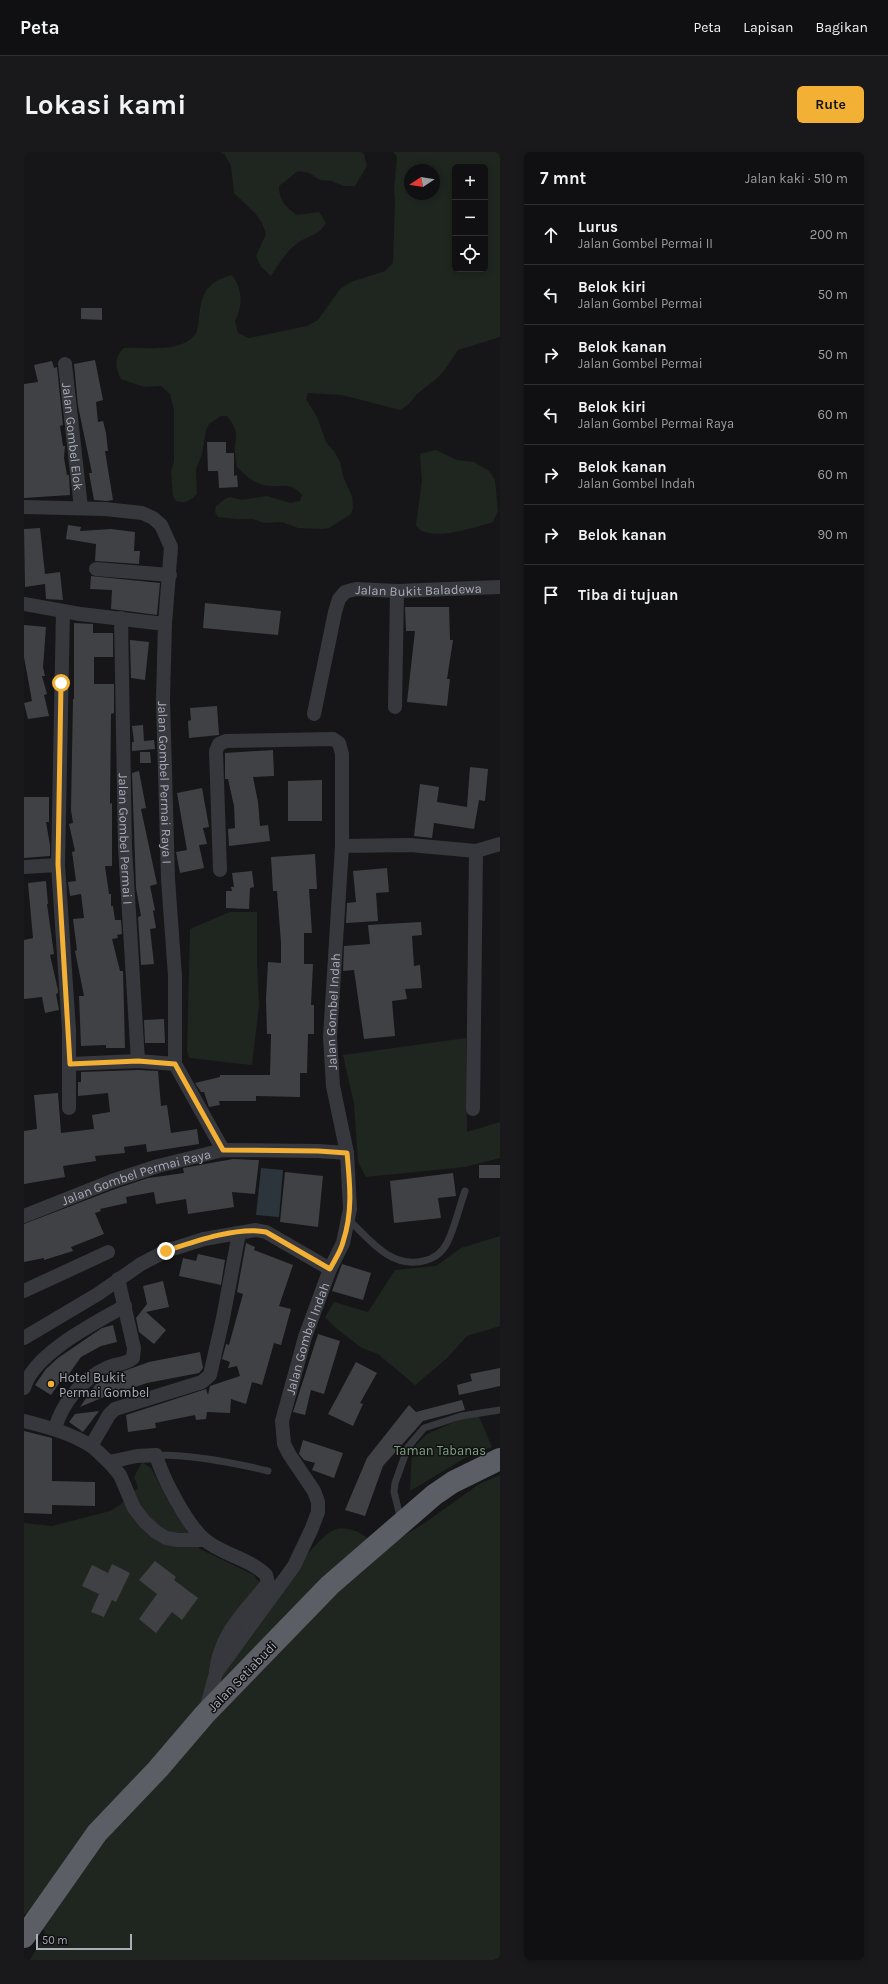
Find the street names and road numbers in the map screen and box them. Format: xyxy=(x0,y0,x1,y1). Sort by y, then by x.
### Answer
street label: Jalan Gombel Elok xyxy=(59,382,86,491)
street label: Jalan Bukit Baladewa xyxy=(355,581,482,599)
street label: Jalan Gombel Permai Raya I xyxy=(155,701,175,864)
street label: Jalan Gombel Permai I xyxy=(116,773,135,905)
street label: Jalan Gombel Indah xyxy=(323,953,343,1070)
street label: Jalan Gombel Permai Raya xyxy=(59,1146,212,1208)
street label: Jalan Gombel Indah xyxy=(283,1280,333,1396)
street label: Jalan Setiabudi xyxy=(205,1638,280,1715)

